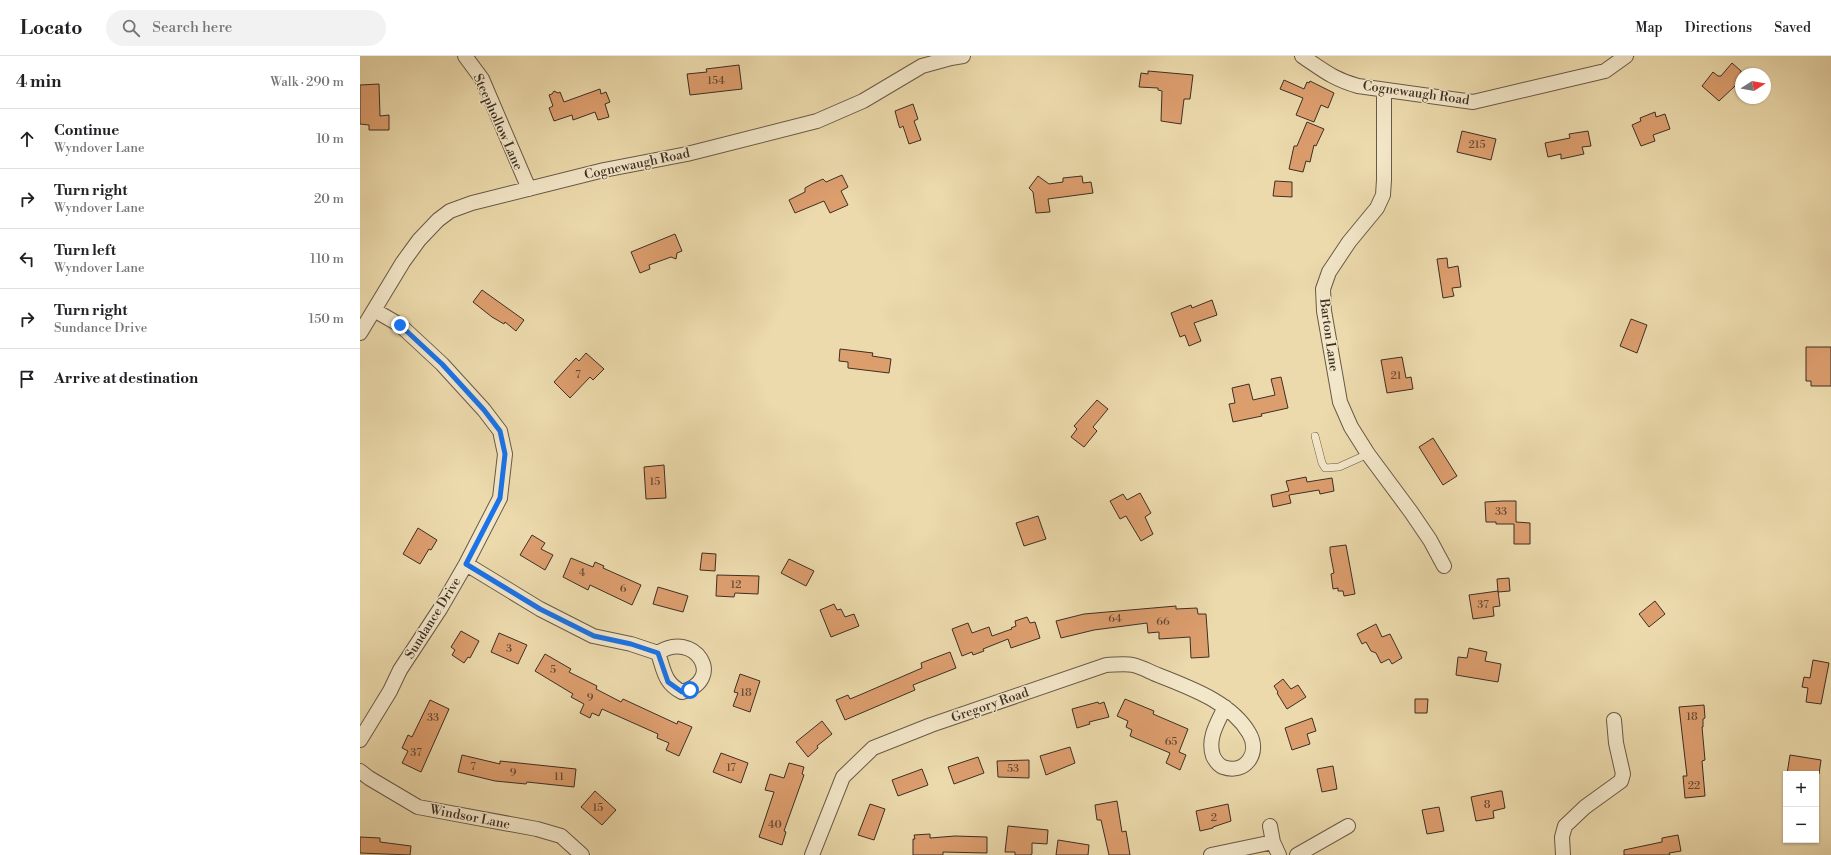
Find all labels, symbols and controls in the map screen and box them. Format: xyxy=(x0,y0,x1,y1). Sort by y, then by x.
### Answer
search box xyxy=(106,10,386,46)
text: Locato xyxy=(20,16,82,40)
icon: search xyxy=(120,17,142,39)
text: Search here xyxy=(152,18,232,37)
text: Map xyxy=(1635,19,1663,37)
text: Directions xyxy=(1685,19,1752,37)
text: Saved xyxy=(1774,19,1811,37)
north arrow xyxy=(1735,68,1771,104)
text: 4 min xyxy=(16,71,61,93)
street label: Steephollow Lane xyxy=(470,71,527,173)
text: Walk · 290 m xyxy=(270,74,344,90)
house number: 154 xyxy=(707,74,725,88)
street label: Cognewaugh Road xyxy=(1362,78,1471,108)
text: Continue xyxy=(54,121,119,140)
icon: ahead xyxy=(16,128,38,150)
text: 10 m xyxy=(316,131,344,147)
house number: 215 xyxy=(1468,138,1486,152)
text: Wyndover Lane xyxy=(54,140,145,156)
street label: Cognewaugh Road xyxy=(583,145,692,183)
text: Turn right xyxy=(54,181,128,200)
icon: right xyxy=(16,188,38,210)
text: 20 m xyxy=(314,191,344,207)
text: Wyndover Lane xyxy=(54,200,145,216)
text: Turn left xyxy=(54,241,116,260)
icon: left xyxy=(16,248,38,270)
text: 110 m xyxy=(310,251,344,267)
text: Wyndover Lane xyxy=(54,260,145,276)
street label: Barton Lane xyxy=(1316,297,1342,373)
text: Turn right xyxy=(54,301,128,320)
icon: right xyxy=(16,308,38,330)
text: 150 m xyxy=(309,311,344,327)
route end xyxy=(391,316,409,334)
text: Sundance Drive xyxy=(54,320,147,336)
icon: arrive xyxy=(16,368,38,390)
house number: 7 xyxy=(575,368,581,382)
text: Arrive at destination xyxy=(54,369,198,388)
house number: 21 xyxy=(1390,369,1402,383)
house number: 15 xyxy=(650,475,660,489)
house number: 33 xyxy=(1495,505,1507,519)
house number: 4 xyxy=(579,566,586,580)
street label: Sundance Drive xyxy=(402,574,465,662)
house number: 12 xyxy=(730,578,742,592)
house number: 6 xyxy=(620,582,627,596)
house number: 37 xyxy=(1477,598,1489,612)
house number: 64 xyxy=(1108,612,1122,626)
house number: 66 xyxy=(1156,615,1170,629)
house number: 3 xyxy=(506,642,512,656)
house number: 5 xyxy=(550,663,556,677)
route start xyxy=(681,681,699,699)
street label: Gregory Road xyxy=(949,684,1031,726)
house number: 18 xyxy=(740,686,752,700)
house number: 9 xyxy=(587,691,594,705)
house number: 18 xyxy=(1686,710,1698,724)
house number: 33 xyxy=(427,711,439,725)
house number: 65 xyxy=(1165,735,1177,749)
house number: 37 xyxy=(410,746,422,760)
house number: 7 xyxy=(470,760,476,774)
house number: 17 xyxy=(726,761,736,775)
house number: 53 xyxy=(1007,762,1019,776)
house number: 9 xyxy=(510,766,517,780)
house number: 11 xyxy=(554,770,564,784)
map controls xyxy=(1783,771,1819,843)
button: + xyxy=(1783,771,1819,807)
house number: 22 xyxy=(1688,779,1700,793)
house number: 8 xyxy=(1484,798,1491,812)
street label: Windsor Lane xyxy=(427,801,512,833)
house number: 15 xyxy=(593,801,603,815)
button: − xyxy=(1783,807,1819,843)
house number: 2 xyxy=(1211,811,1217,825)
house number: 40 xyxy=(768,818,782,832)

